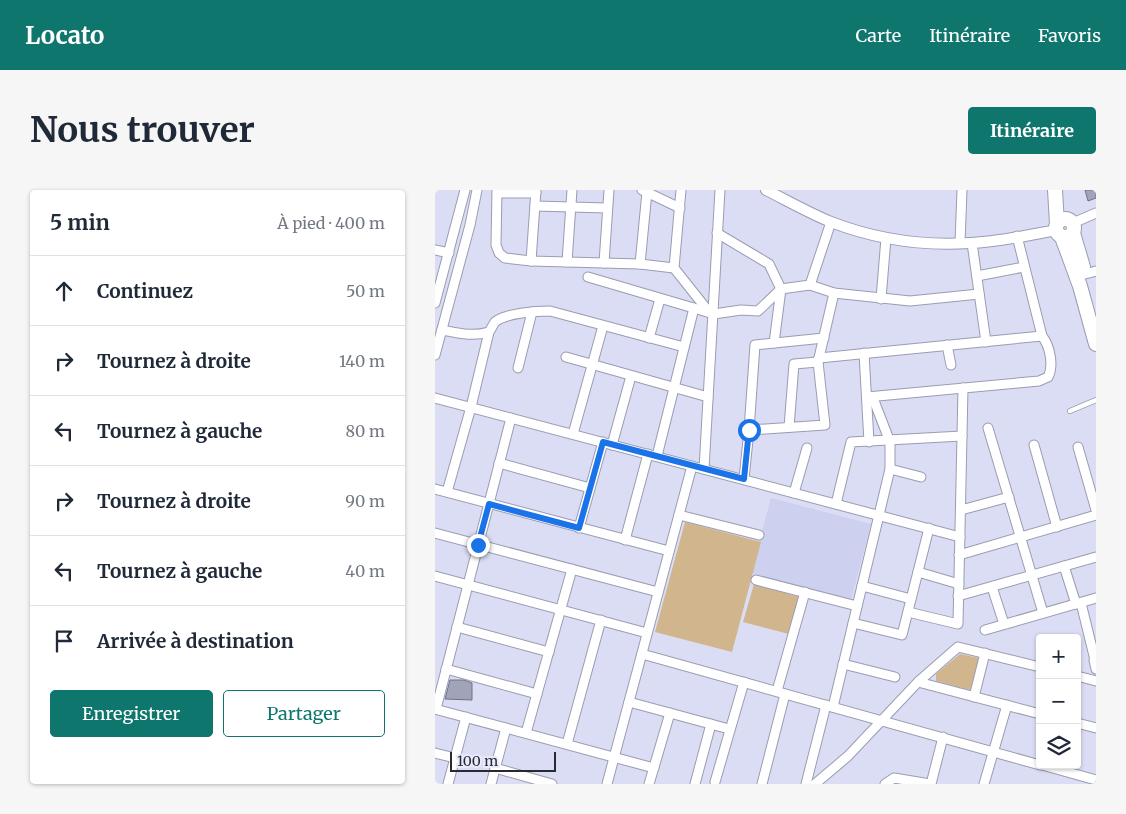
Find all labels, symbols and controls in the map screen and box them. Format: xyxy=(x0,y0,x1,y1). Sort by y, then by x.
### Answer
text: Locato xyxy=(25,20,104,51)
text: Carte xyxy=(855,24,901,47)
text: Itinéraire xyxy=(929,24,1010,47)
text: Favoris xyxy=(1038,24,1101,47)
button: Itinéraire xyxy=(968,107,1096,154)
text: Nous trouver xyxy=(30,108,255,152)
text: 5 min xyxy=(50,209,110,236)
text: À pied · 400 m xyxy=(277,213,385,233)
icon: ahead xyxy=(50,277,78,305)
text: Continuez xyxy=(97,279,193,303)
text: 50 m xyxy=(346,281,385,301)
icon: right xyxy=(50,347,78,375)
text: Tournez à droite xyxy=(97,349,251,373)
text: 140 m xyxy=(339,351,385,371)
icon: left xyxy=(50,417,78,445)
text: Tournez à gauche xyxy=(97,419,262,443)
route start xyxy=(738,419,761,442)
text: 80 m xyxy=(346,421,385,441)
icon: right xyxy=(50,487,78,515)
text: Tournez à droite xyxy=(97,489,251,513)
text: 90 m xyxy=(345,491,385,511)
route end xyxy=(467,534,490,557)
icon: left xyxy=(50,557,78,585)
text: Tournez à gauche xyxy=(97,559,262,583)
text: 40 m xyxy=(345,561,385,581)
icon: arrive xyxy=(50,627,78,655)
text: Arrivée à destination xyxy=(97,629,294,653)
map controls xyxy=(1036,634,1081,769)
button: + xyxy=(1036,634,1081,679)
button: − xyxy=(1036,679,1081,724)
button: Enregistrer xyxy=(50,690,213,737)
button: Partager xyxy=(223,690,385,737)
button: layers xyxy=(1036,724,1081,769)
scale bar xyxy=(450,749,556,772)
text: 100 m xyxy=(457,752,498,770)

